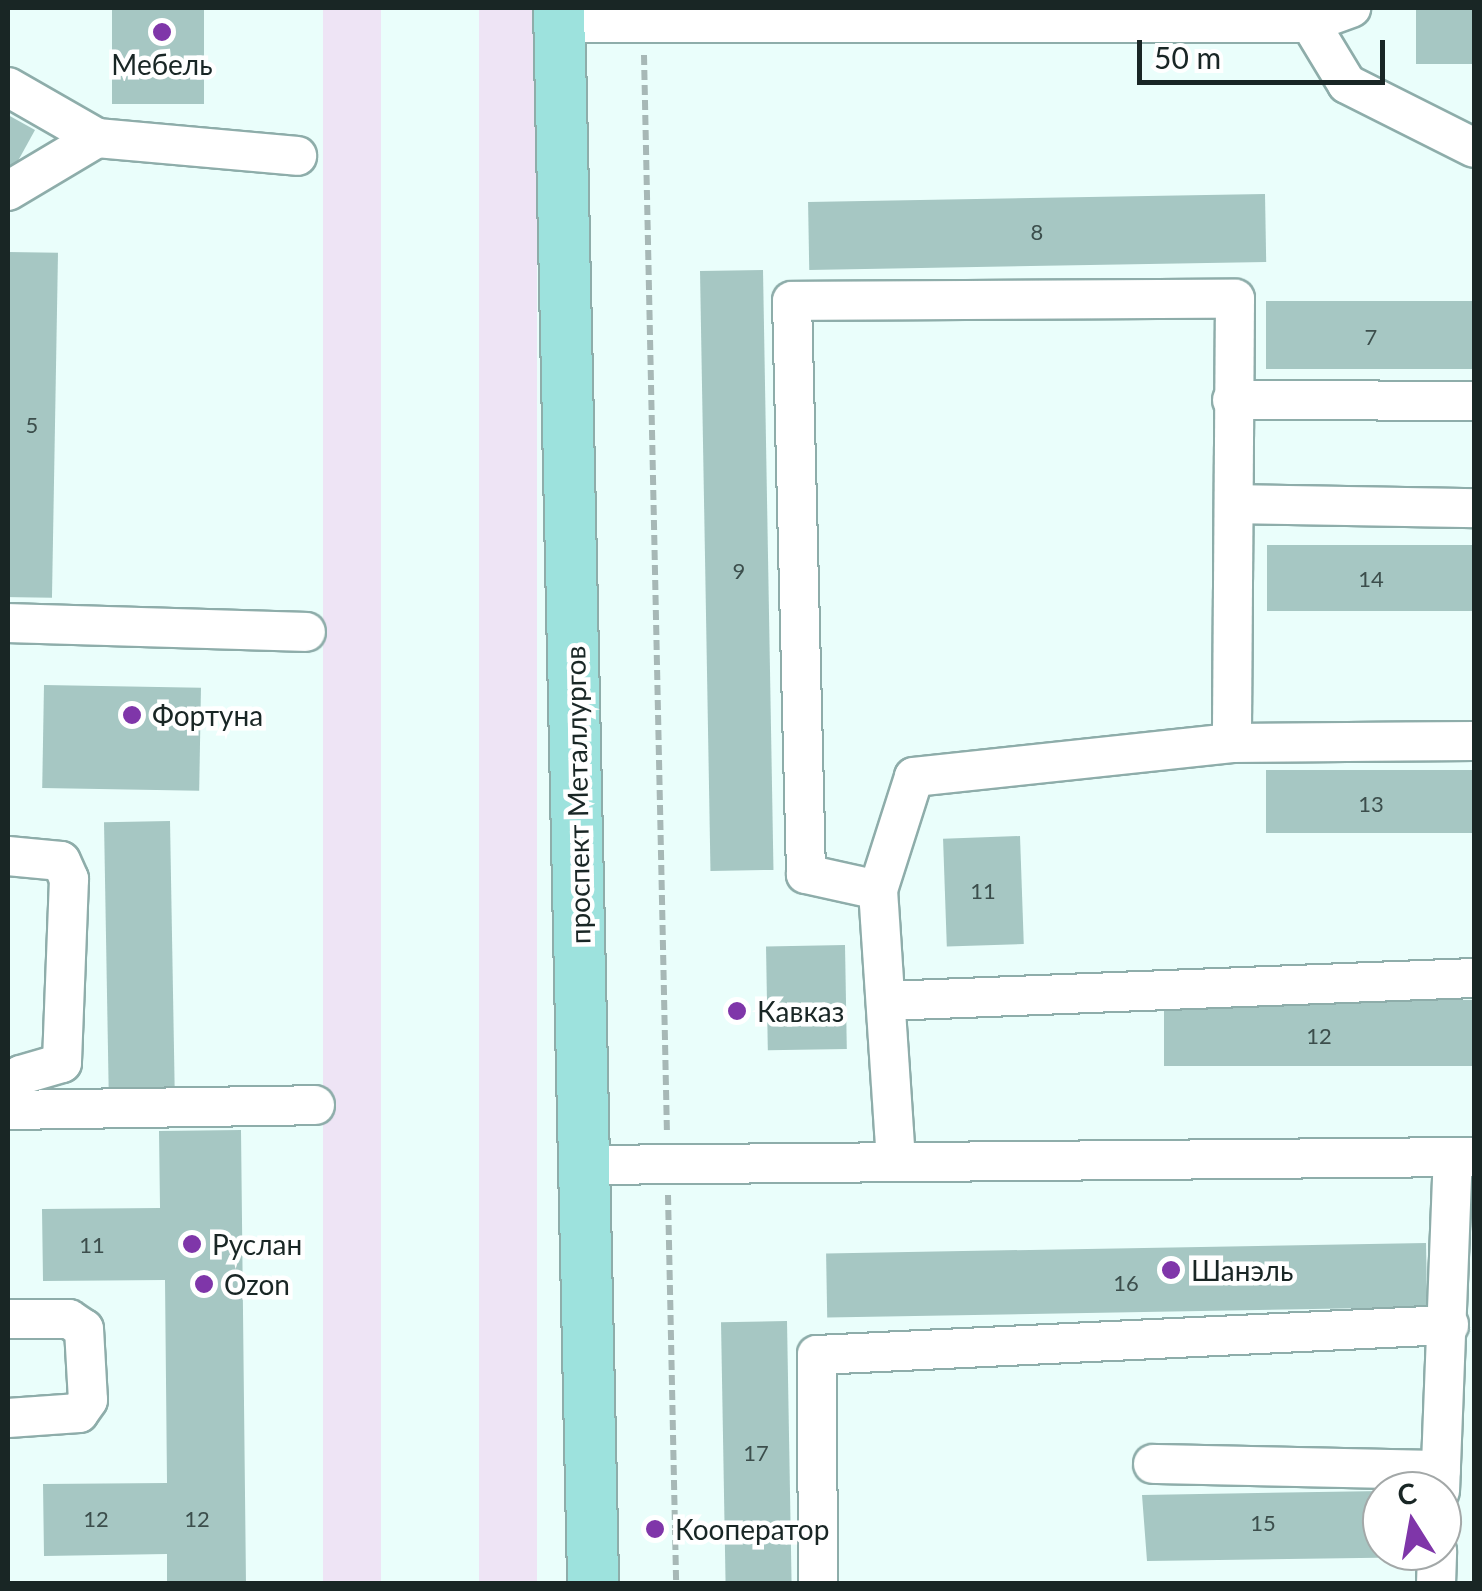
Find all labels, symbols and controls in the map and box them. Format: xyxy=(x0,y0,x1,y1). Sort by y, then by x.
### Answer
scale bar xyxy=(1142,20,1390,82)
marker: Мебель xyxy=(151,21,173,43)
text: 50 m xyxy=(1154,39,1221,75)
place label: Мебель xyxy=(111,47,213,81)
house number: 8 xyxy=(1031,219,1043,245)
house number: 7 xyxy=(1365,324,1377,350)
house number: 5 xyxy=(26,412,38,438)
house number: 9 xyxy=(733,558,745,584)
house number: 14 xyxy=(1358,566,1384,592)
street label: проспект Металлургов xyxy=(558,645,596,945)
place label: Фортуна xyxy=(152,698,263,732)
marker: Фортуна xyxy=(121,704,143,726)
house number: 13 xyxy=(1358,791,1384,817)
house number: 11 xyxy=(970,878,996,904)
place label: Кавказ xyxy=(757,994,844,1028)
marker: Кавказ xyxy=(726,1000,748,1022)
house number: 12 xyxy=(1306,1023,1332,1049)
place label: Руслан xyxy=(212,1227,302,1261)
house number: 11 xyxy=(79,1232,105,1258)
marker: Руслан xyxy=(181,1233,203,1255)
place label: Шанэль xyxy=(1191,1253,1293,1287)
marker: Шанэль xyxy=(1160,1259,1182,1281)
place label: Ozon xyxy=(224,1267,290,1301)
house number: 16 xyxy=(1113,1270,1139,1296)
marker: Ozon xyxy=(193,1273,215,1295)
house number: 17 xyxy=(743,1440,769,1466)
north arrow xyxy=(1362,1471,1462,1571)
text: С xyxy=(1394,1475,1419,1512)
house number: 12 xyxy=(83,1506,109,1532)
house number: 12 xyxy=(184,1506,210,1532)
house number: 15 xyxy=(1250,1510,1276,1536)
place label: Кооператор xyxy=(675,1512,829,1546)
marker: Кооператор xyxy=(644,1518,666,1540)

